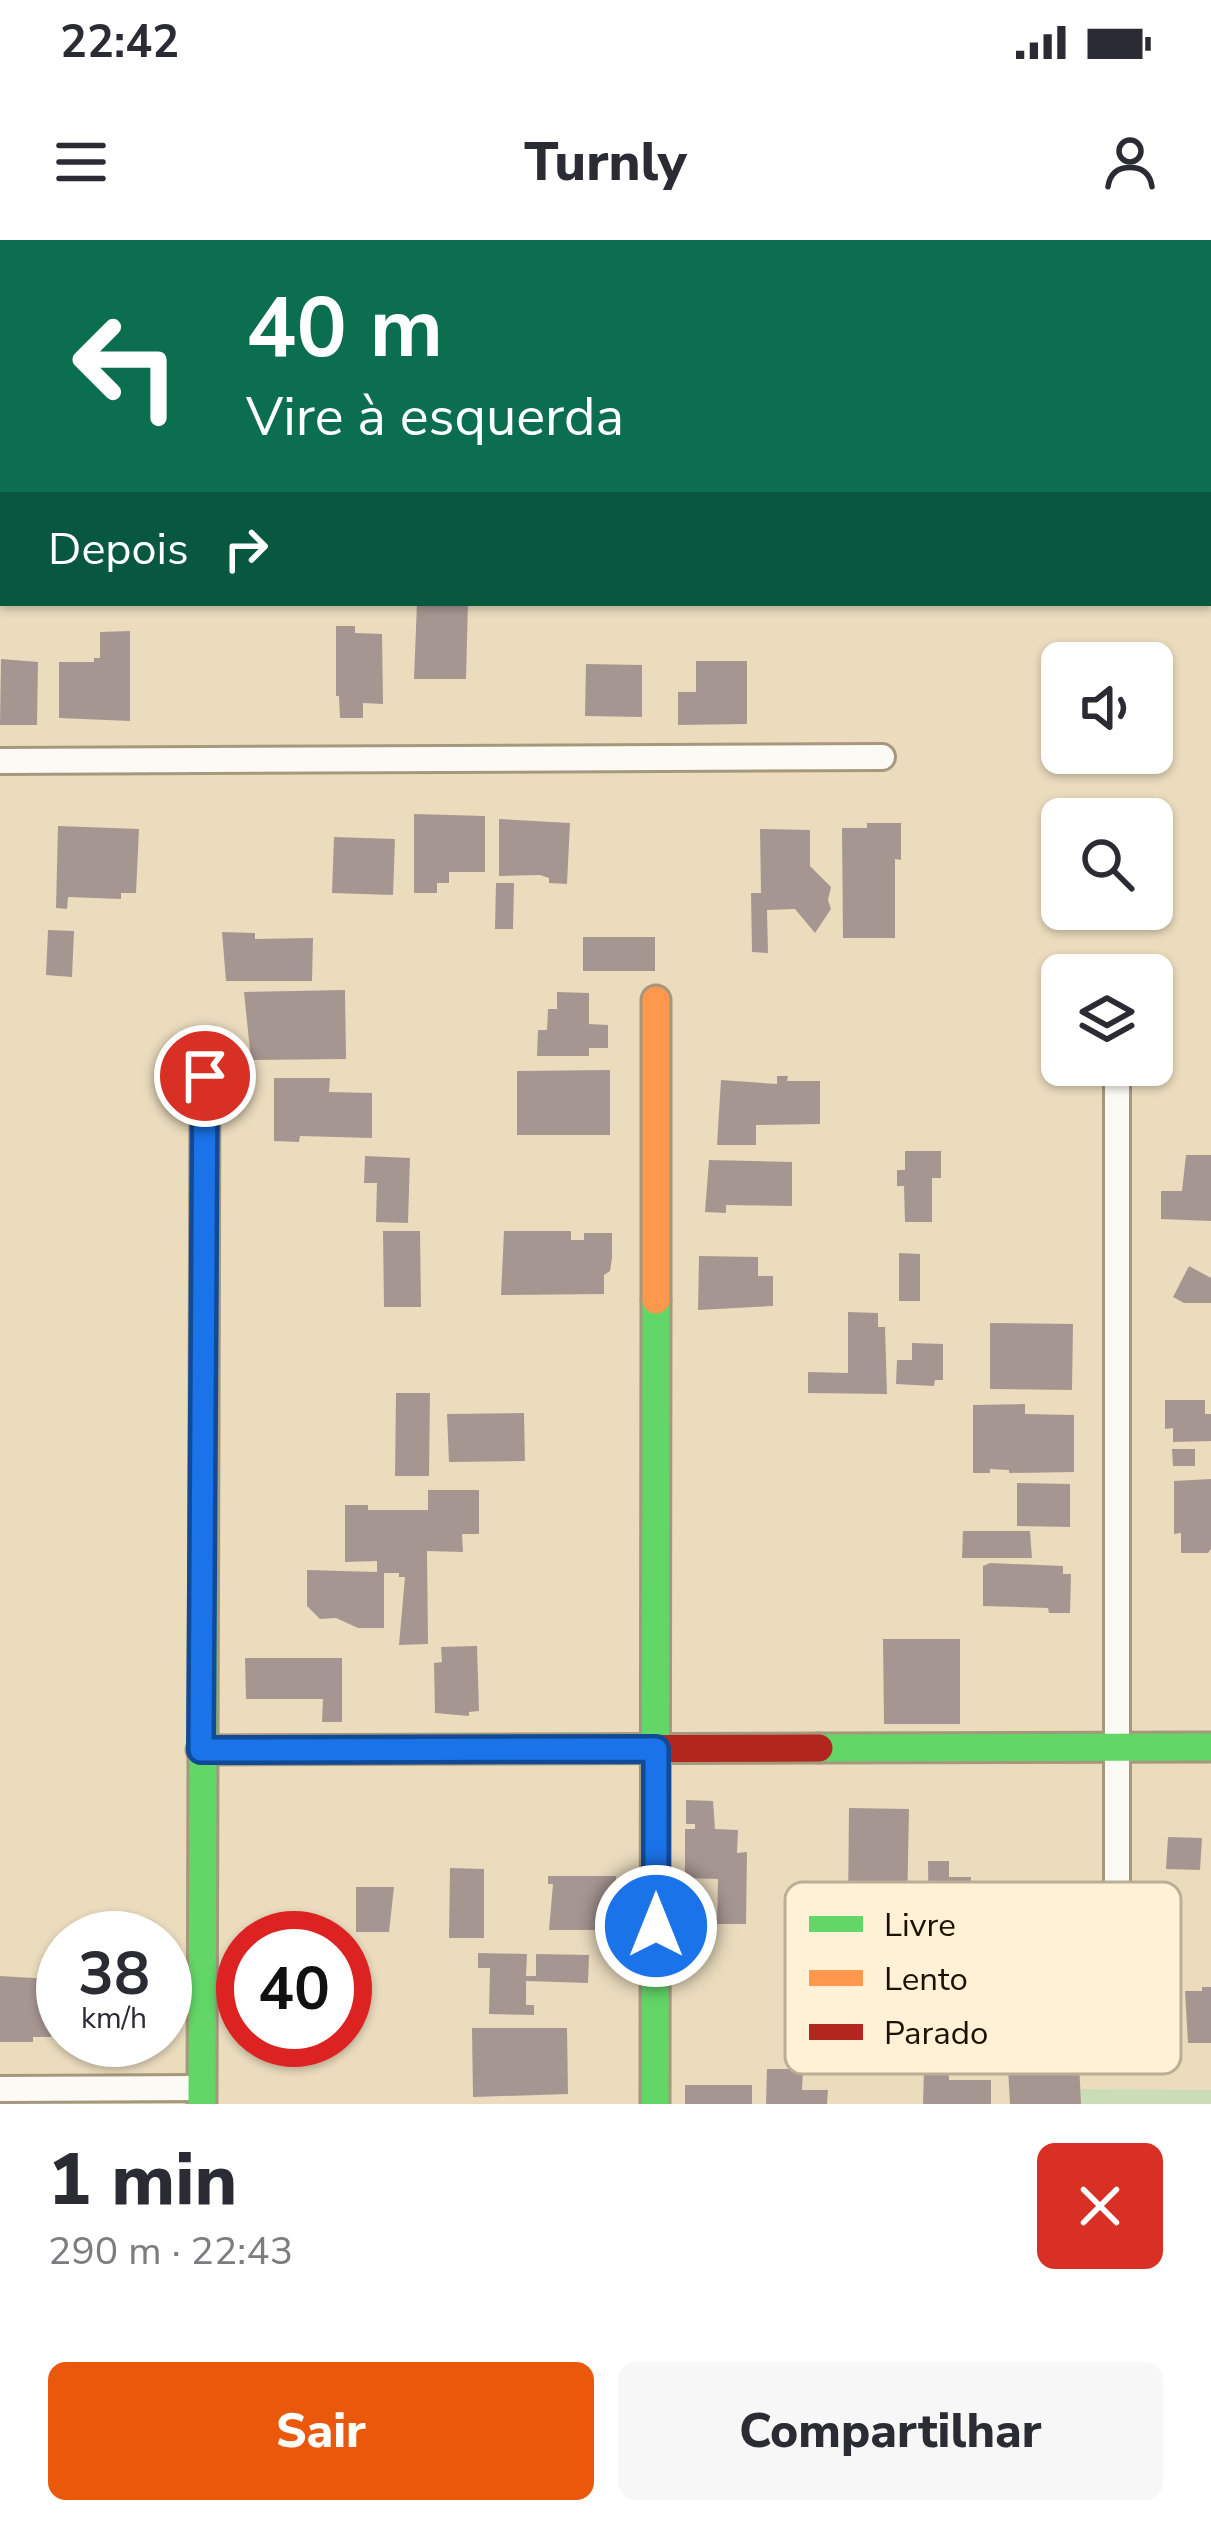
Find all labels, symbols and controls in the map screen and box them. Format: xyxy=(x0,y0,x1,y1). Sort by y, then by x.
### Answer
text: 22:42 xyxy=(60,12,179,73)
text: Turnly xyxy=(524,125,687,199)
icon: menu xyxy=(48,129,114,195)
icon: person xyxy=(1097,129,1163,195)
text: 40 m xyxy=(246,271,443,386)
icon: left xyxy=(48,288,204,444)
text: Vire à esquerda xyxy=(246,380,624,454)
icon: right xyxy=(213,516,279,582)
text: Depois xyxy=(48,519,189,580)
map controls xyxy=(1041,642,1173,1086)
button: sound xyxy=(1041,642,1173,774)
button: search xyxy=(1041,798,1173,930)
button: layers xyxy=(1041,954,1173,1086)
pin xyxy=(154,1025,256,1127)
icon: arrive xyxy=(172,1043,238,1109)
position arrow xyxy=(593,1863,719,1989)
legend xyxy=(785,1882,1181,2074)
text: Livre xyxy=(884,1903,956,1948)
speed limit sign: 40 xyxy=(216,1911,372,2067)
text: 38 xyxy=(78,1933,150,2015)
text: Lento xyxy=(884,1957,968,2002)
text: km/h xyxy=(81,1998,147,2039)
text: Parado xyxy=(884,2011,988,2056)
text: 1 min xyxy=(48,2131,237,2229)
button: close xyxy=(1037,2143,1163,2269)
text: 290 m · 22:43 xyxy=(48,2225,293,2278)
button: Sair xyxy=(48,2362,594,2500)
button: Compartilhar xyxy=(618,2362,1163,2500)

